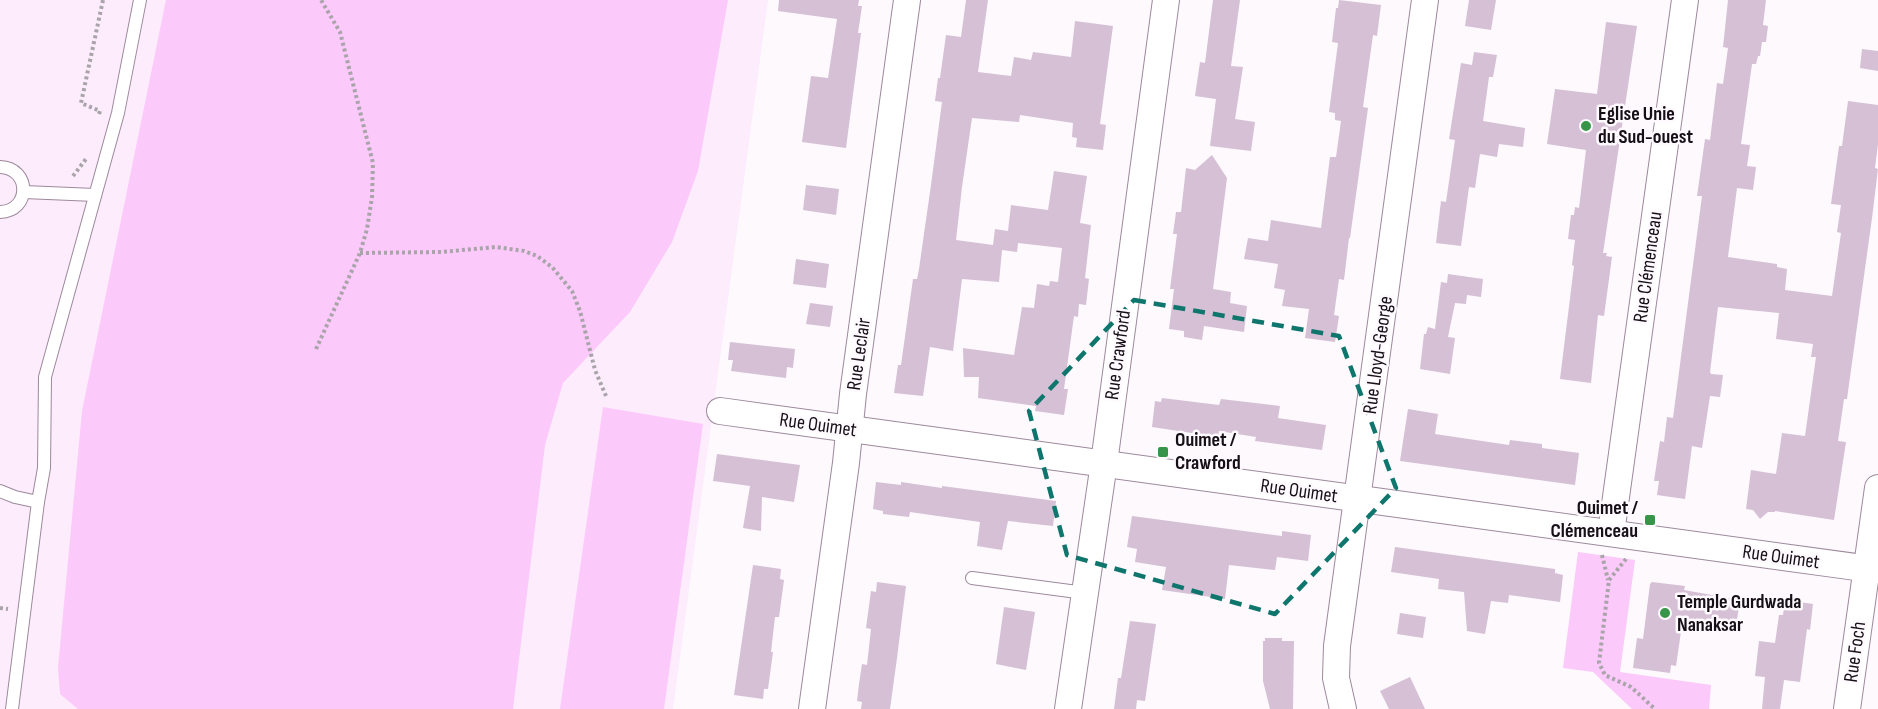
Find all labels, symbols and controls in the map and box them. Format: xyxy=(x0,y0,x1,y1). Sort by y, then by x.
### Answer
place label: Eglise Unie du Sud-ouest xyxy=(1598,102,1693,149)
marker: Eglise Unie du Sud-ouest xyxy=(1579,119,1593,133)
street label: Rue Clémenceau xyxy=(1628,210,1668,324)
street label: Rue Lloyd-George xyxy=(1358,294,1398,416)
street label: Rue Crawford xyxy=(1100,309,1136,401)
street label: Rue Leclair xyxy=(842,316,876,392)
street label: Rue Ouimet xyxy=(778,408,858,442)
place label: Ouimet / Crawford xyxy=(1175,428,1241,475)
marker: Ouimet / Crawford xyxy=(1156,445,1170,459)
street label: Rue Ouimet xyxy=(1259,474,1339,508)
place label: Ouimet / Clémenceau xyxy=(1551,496,1638,543)
marker: Ouimet / Clémenceau xyxy=(1643,513,1657,527)
street label: Rue Ouimet xyxy=(1741,540,1821,574)
place label: Temple Gurdwada Nanaksar xyxy=(1677,590,1802,637)
marker: Temple Gurdwada Nanaksar xyxy=(1658,606,1672,620)
street label: Rue Foch xyxy=(1839,620,1871,684)

